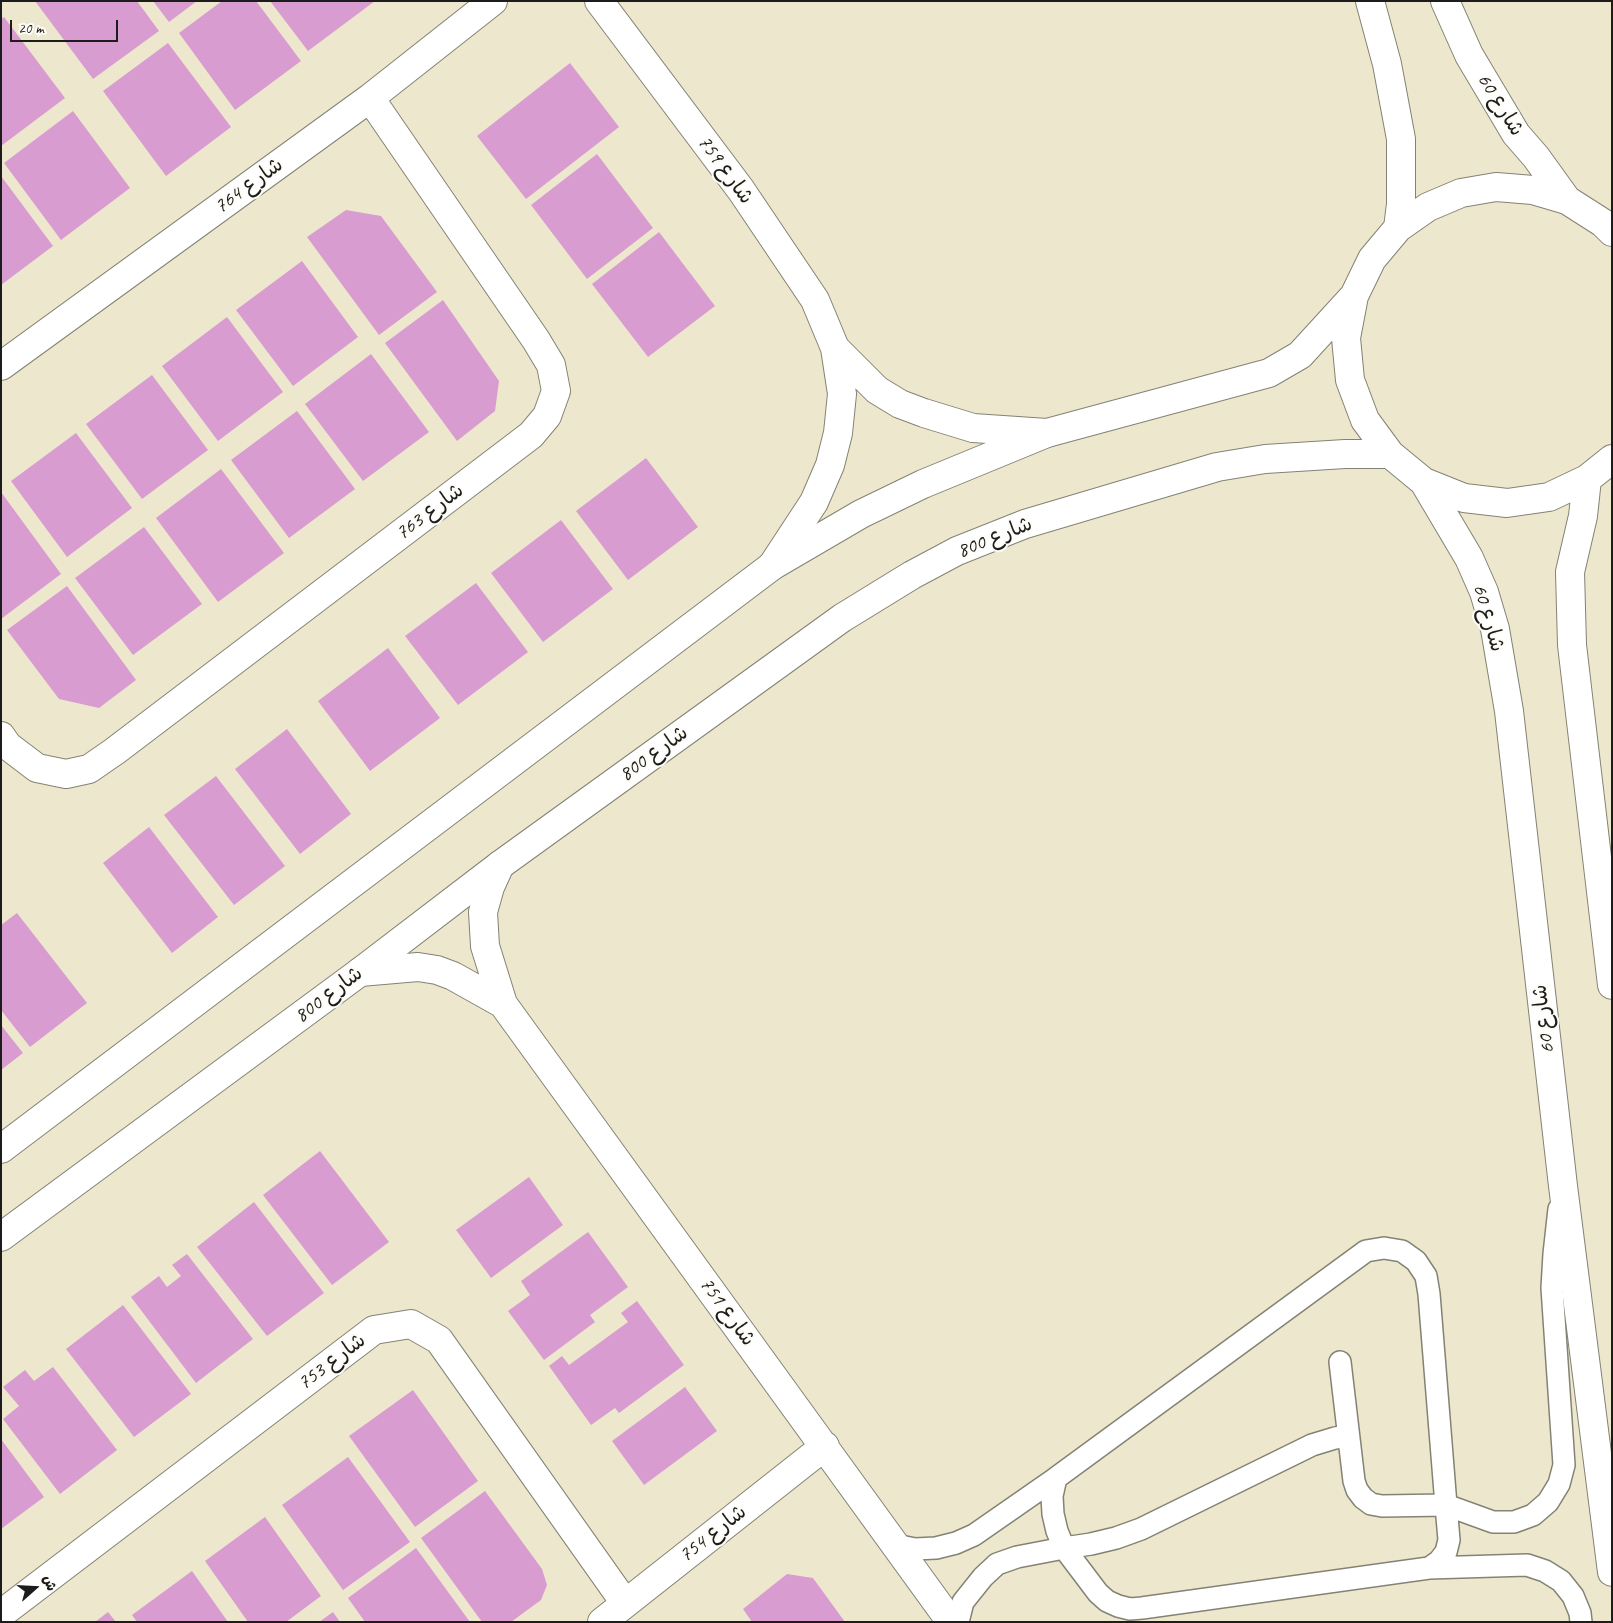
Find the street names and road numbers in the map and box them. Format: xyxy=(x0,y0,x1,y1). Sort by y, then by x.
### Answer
street label: شارع 60 xyxy=(1471,69,1529,141)
street label: شارع 759 xyxy=(692,131,758,209)
street label: شارع 764 xyxy=(210,153,288,219)
street label: شارع 763 xyxy=(391,478,469,546)
street label: شارع 800 xyxy=(954,512,1036,564)
street label: شارع 60 xyxy=(1466,581,1510,655)
street label: شارع 800 xyxy=(615,721,693,787)
street label: شارع 800 xyxy=(290,961,368,1029)
street label: شارع 60 xyxy=(1527,983,1561,1055)
street label: شارع 751 xyxy=(694,1273,760,1351)
street label: شارع 753 xyxy=(293,1328,371,1396)
street label: شارع 754 xyxy=(674,1500,752,1568)

